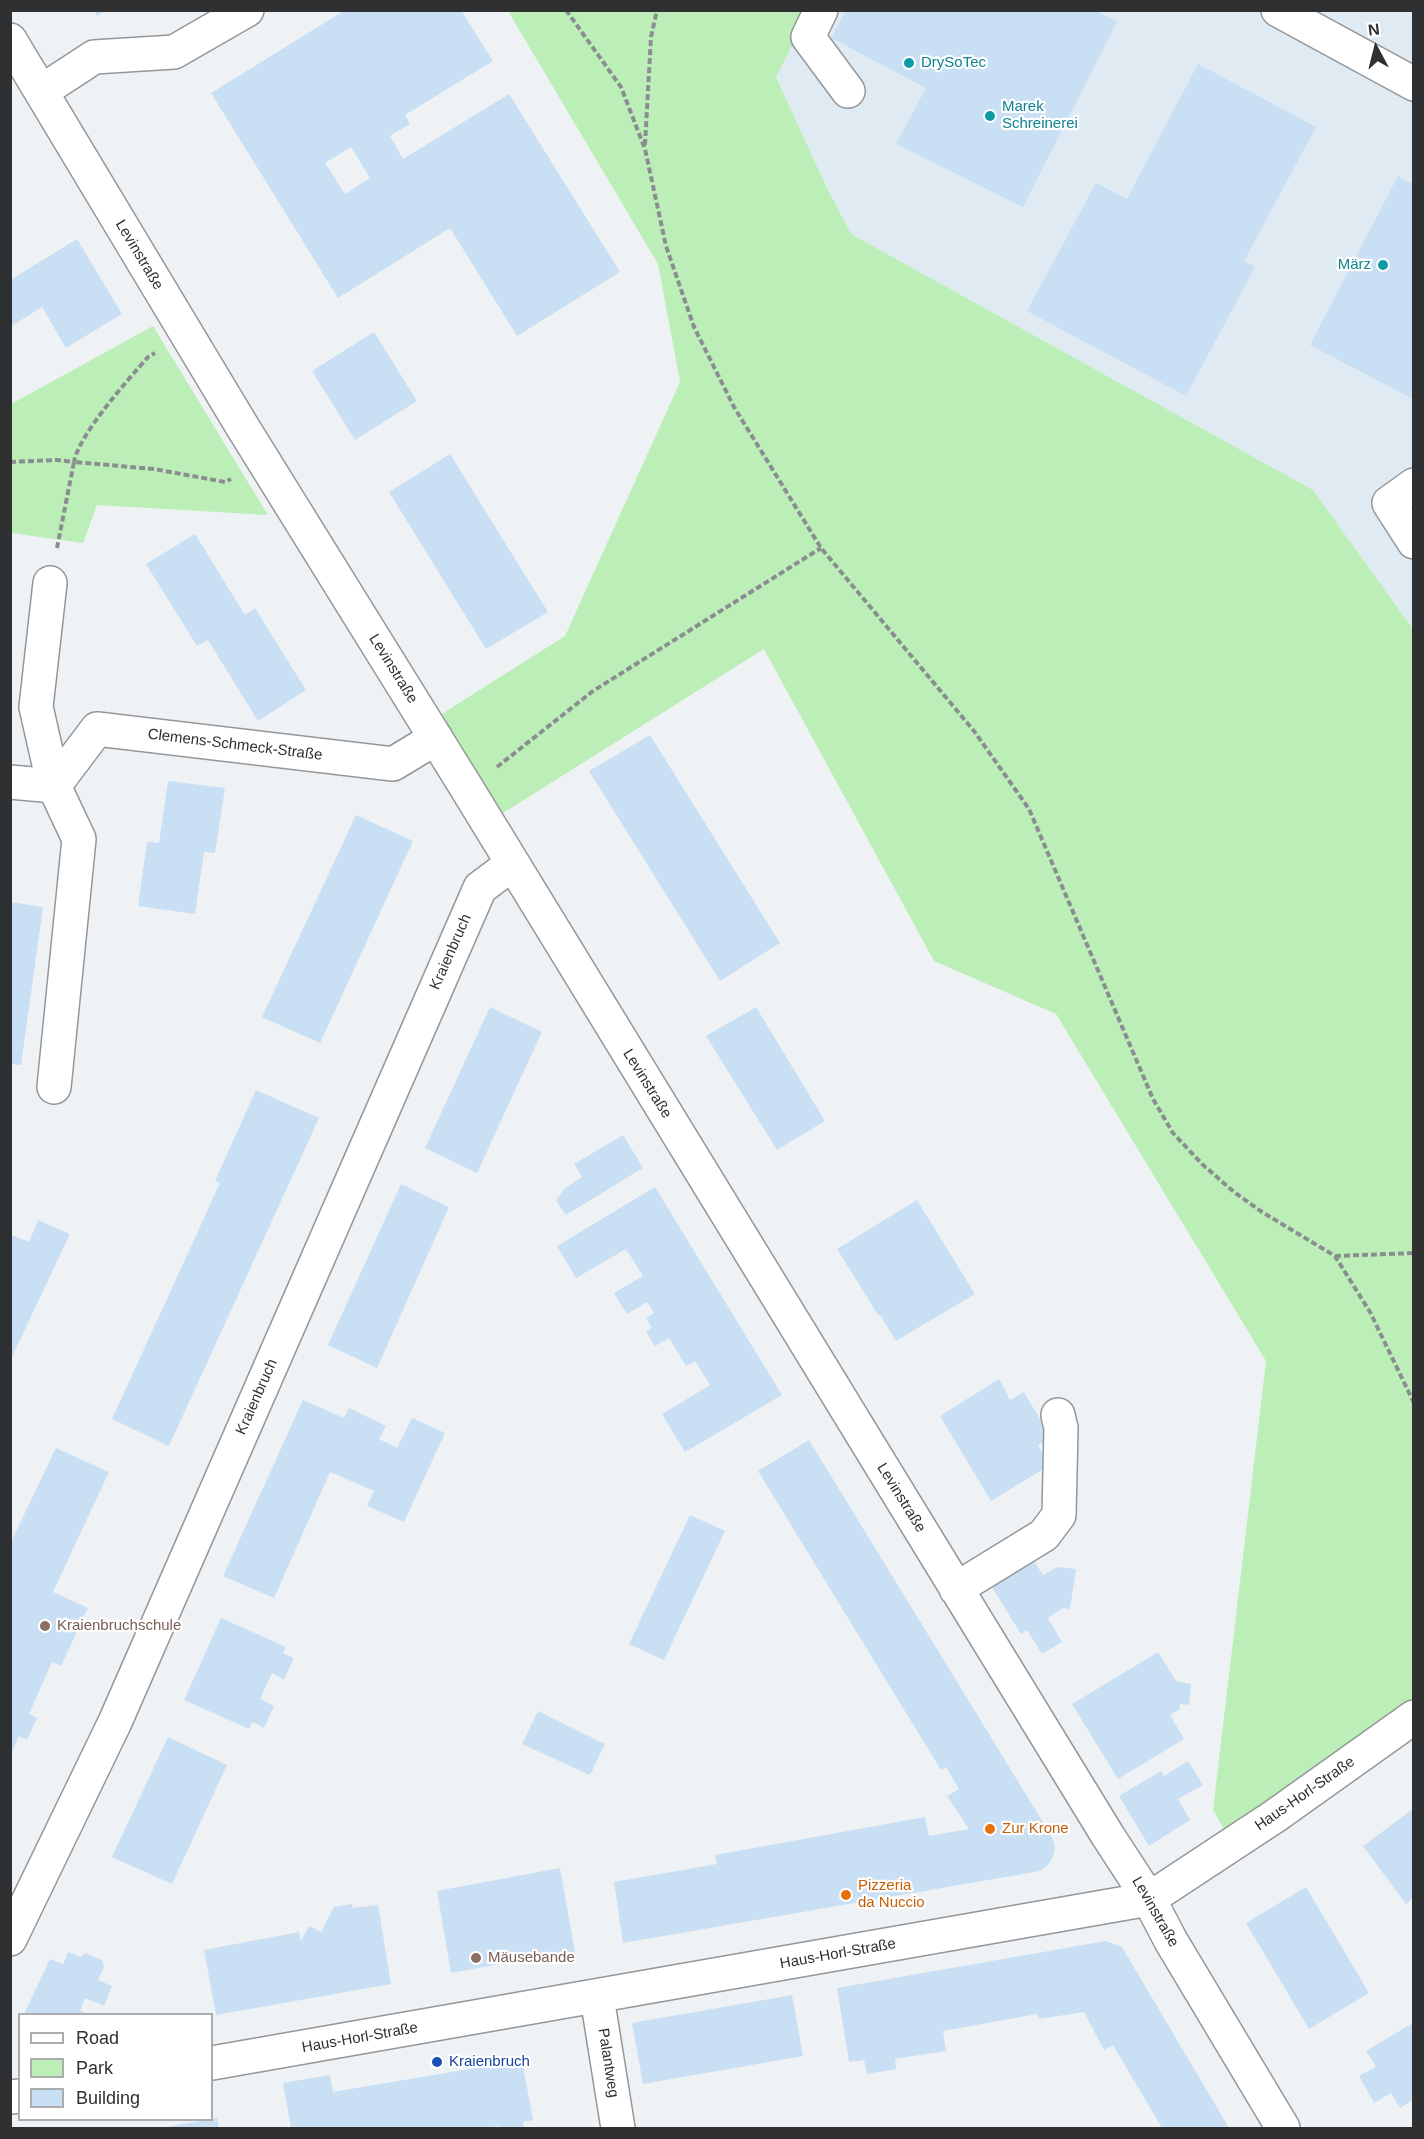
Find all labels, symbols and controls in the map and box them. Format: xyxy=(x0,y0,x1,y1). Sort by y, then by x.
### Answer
north arrow xyxy=(1346,18,1406,78)
text: N xyxy=(1367,20,1381,39)
place label: DrySoTec xyxy=(921,54,986,72)
marker: DrySoTec xyxy=(902,56,916,70)
place label: Marek Schreinerei xyxy=(1002,98,1078,133)
marker: Marek Schreinerei xyxy=(983,109,997,123)
street label: Levinstraße xyxy=(111,217,167,293)
place label: März xyxy=(1338,256,1371,274)
marker: März xyxy=(1376,258,1390,272)
street label: Levinstraße xyxy=(365,631,421,707)
street label: Clemens-Schmeck-Straße xyxy=(147,725,323,765)
street label: Kraienbruch xyxy=(426,911,476,993)
street label: Levinstraße xyxy=(619,1046,675,1122)
street label: Kraienbruch xyxy=(232,1356,282,1438)
street label: Levinstraße xyxy=(873,1460,929,1536)
place label: Kraienbruchschule xyxy=(57,1617,181,1635)
marker: Kraienbruchschule xyxy=(38,1619,52,1633)
street label: Haus-Horl-Straße xyxy=(1252,1753,1358,1835)
place label: Zur Krone xyxy=(1002,1820,1069,1838)
marker: Zur Krone xyxy=(983,1822,997,1836)
street label: Levinstraße xyxy=(1128,1874,1182,1950)
place label: Pizzeria da Nuccio xyxy=(858,1877,925,1912)
marker: Pizzeria da Nuccio xyxy=(839,1888,853,1902)
street label: Haus-Horl-Straße xyxy=(779,1935,897,1973)
place label: Mäusebande xyxy=(488,1949,575,1967)
marker: Mäusebande xyxy=(469,1951,483,1965)
legend xyxy=(18,2013,213,2121)
street label: Haus-Horl-Straße xyxy=(301,2019,419,2057)
street label: Palantweg xyxy=(594,2027,622,2099)
text: Road xyxy=(76,2028,119,2048)
place label: Kraienbruch xyxy=(449,2053,530,2071)
marker: Kraienbruch xyxy=(430,2055,444,2069)
text: Park xyxy=(76,2058,113,2078)
text: Building xyxy=(76,2088,140,2108)

